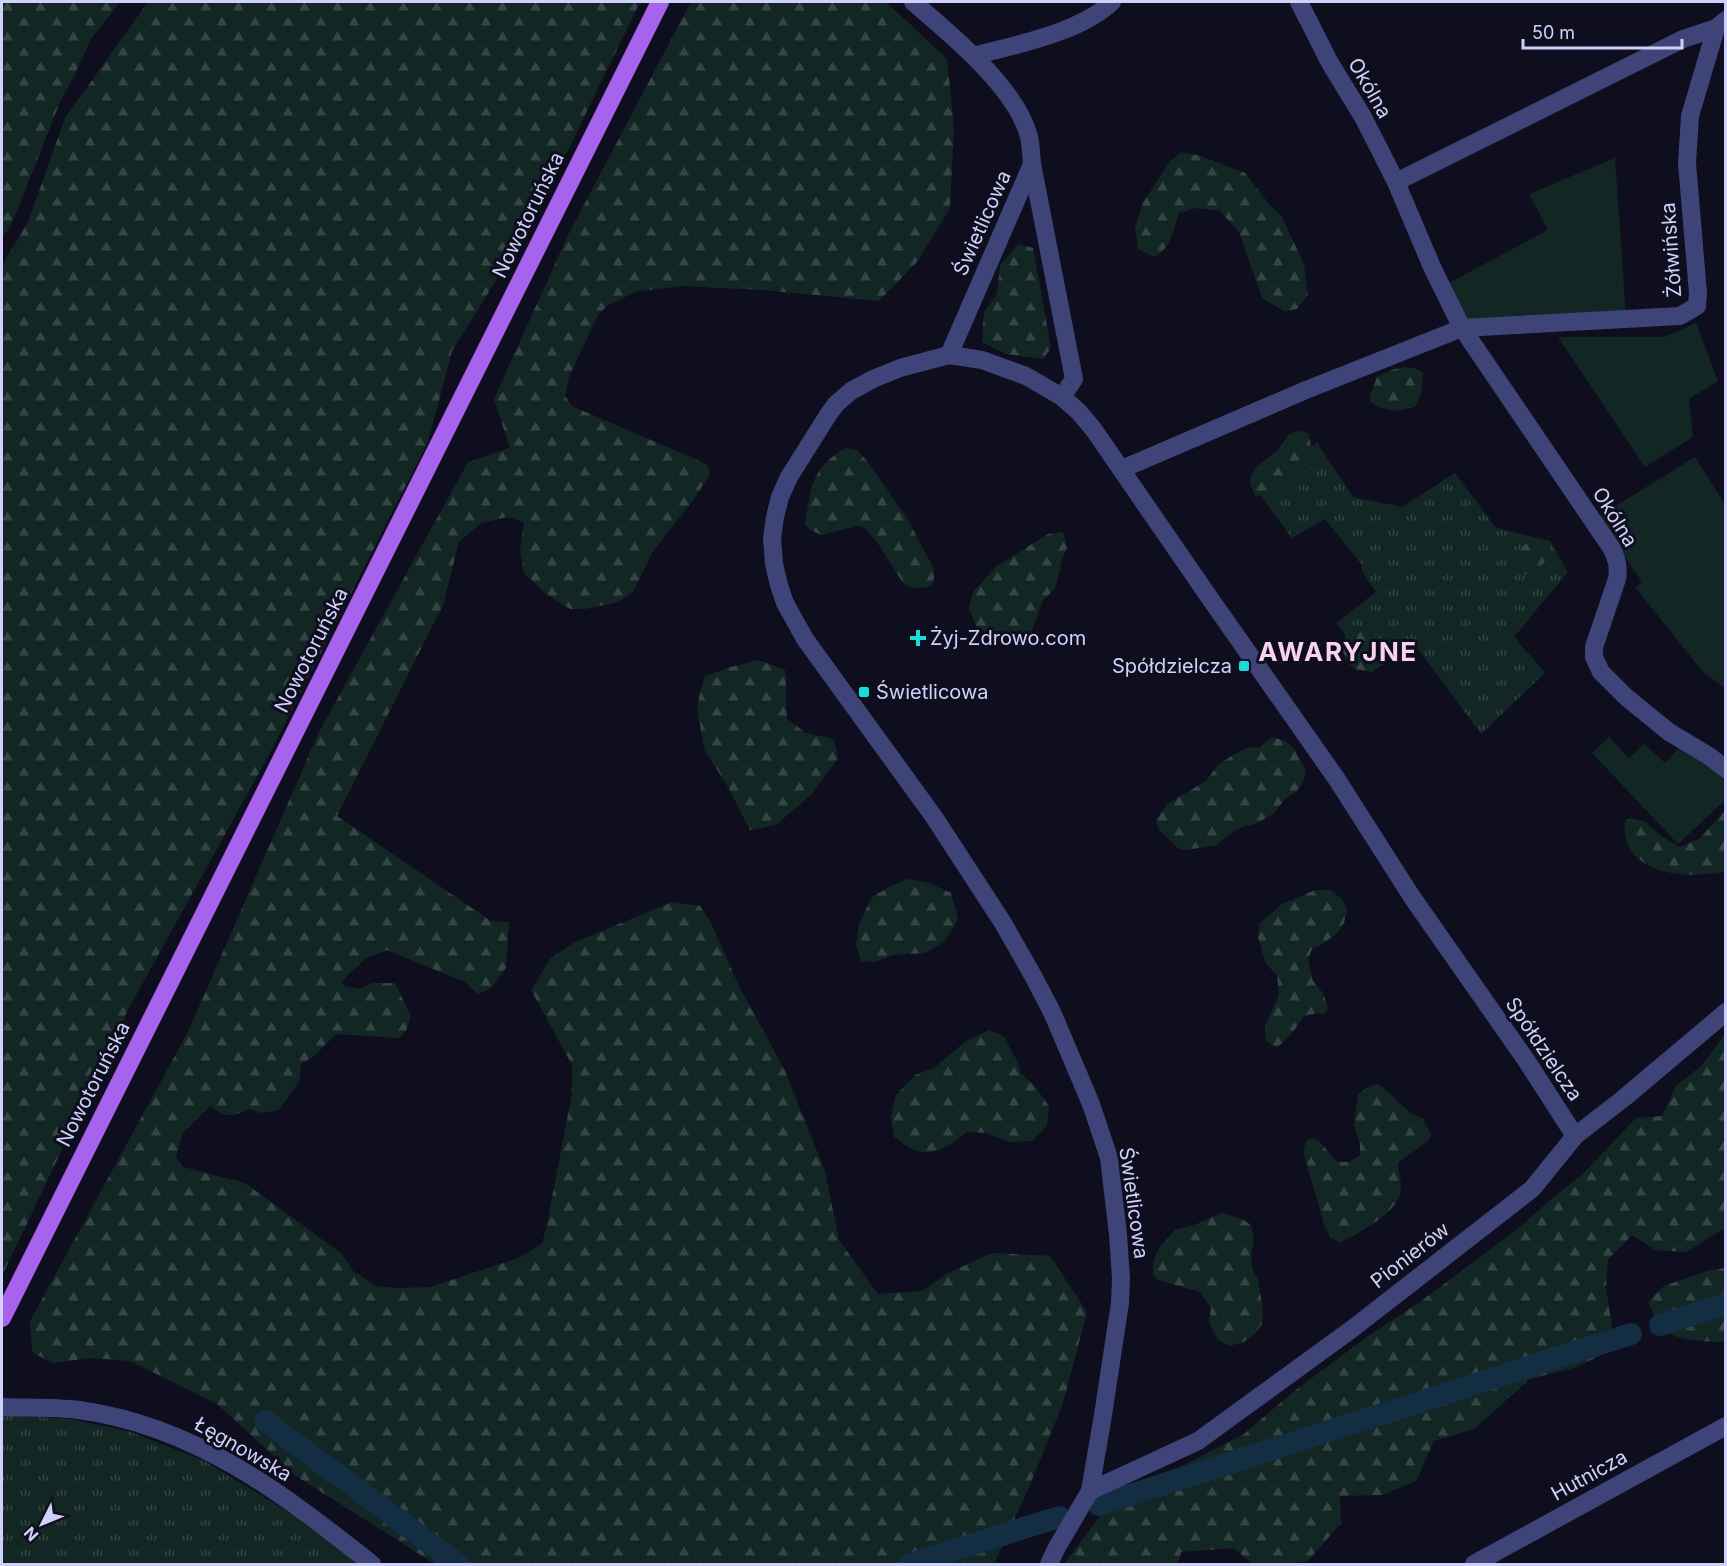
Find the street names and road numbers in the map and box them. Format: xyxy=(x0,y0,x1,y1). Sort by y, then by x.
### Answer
street label: Okólna xyxy=(1343,54,1397,122)
street label: Nowotoruńska xyxy=(487,148,569,282)
street label: Świetlicowa xyxy=(947,166,1016,279)
street label: Żółwińska xyxy=(1655,202,1686,298)
street label: Okólna xyxy=(1587,483,1643,551)
street label: Nowotoruńska xyxy=(269,584,353,716)
street label: Spółdzielcza xyxy=(1501,993,1587,1105)
street label: Nowotoruńska xyxy=(51,1018,135,1150)
street label: Świetlicowa xyxy=(1114,1145,1155,1260)
street label: Pionierów xyxy=(1366,1217,1454,1293)
street label: Łęgnowska xyxy=(190,1412,296,1486)
street label: Hutnicza xyxy=(1547,1444,1631,1506)

